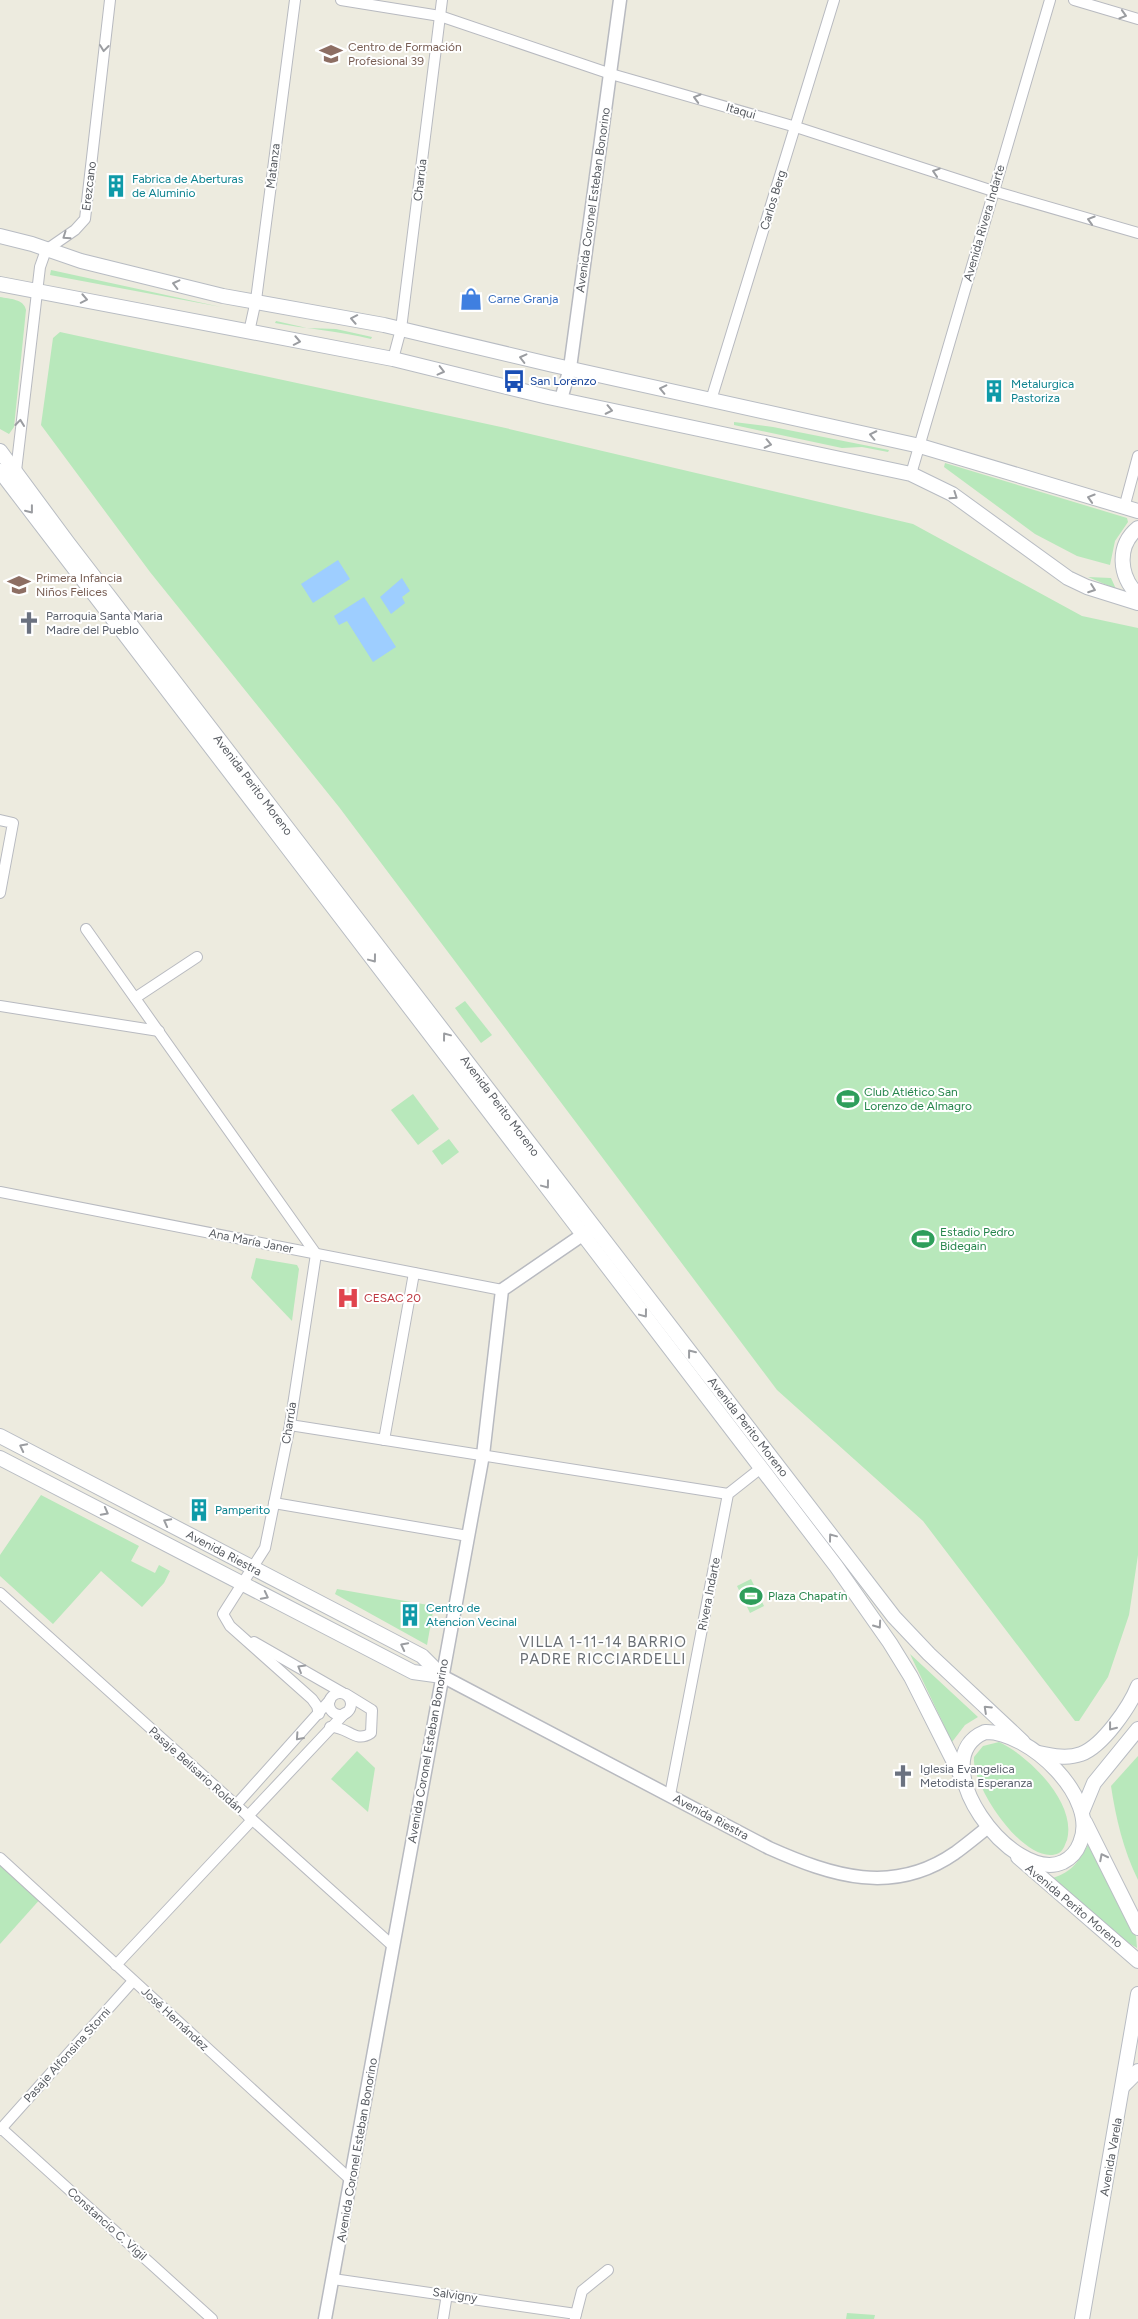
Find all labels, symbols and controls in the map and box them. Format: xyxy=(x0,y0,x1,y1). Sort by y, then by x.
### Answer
one-way arrow xyxy=(1118,9,1126,19)
place label: Centro de Formación Profesional 39 xyxy=(348,40,462,68)
school or university icon: Centro de Formación Profesional 39 xyxy=(318,41,344,67)
one-way arrow xyxy=(99,45,110,53)
one-way arrow xyxy=(693,94,702,104)
street label: Itaqui xyxy=(725,100,757,122)
street label: Avenida Coronel Esteban Bonorino xyxy=(573,107,613,293)
street label: Matanza xyxy=(263,143,283,189)
street label: Charrúa xyxy=(410,158,430,202)
street label: Erezcano xyxy=(79,160,99,212)
street label: Avenida Rivera Indarte xyxy=(961,163,1007,283)
street label: Carlos Berg xyxy=(757,168,789,232)
one-way arrow xyxy=(932,168,941,178)
place label: Fabrica de Aberturas de Aluminio xyxy=(132,172,244,200)
building icon: Fabrica de Aberturas de Aluminio xyxy=(103,173,129,199)
one-way arrow xyxy=(1088,215,1096,225)
one-way arrow xyxy=(62,230,72,239)
one-way arrow xyxy=(171,279,180,290)
shop icon: Carne Granja xyxy=(458,286,484,312)
place label: Carne Granja xyxy=(488,292,558,306)
one-way arrow xyxy=(79,293,88,303)
one-way arrow xyxy=(349,314,358,325)
one-way arrow xyxy=(292,335,301,346)
one-way arrow xyxy=(518,353,527,364)
one-way arrow xyxy=(436,365,445,376)
bus stop icon: San Lorenzo xyxy=(501,368,527,394)
place label: San Lorenzo xyxy=(530,374,597,388)
place label: Metalurgica Pastoriza xyxy=(1011,377,1074,405)
building icon: Metalurgica Pastoriza xyxy=(981,378,1007,404)
one-way arrow xyxy=(659,384,668,395)
one-way arrow xyxy=(604,404,613,415)
one-way arrow xyxy=(14,418,25,426)
one-way arrow xyxy=(868,430,877,441)
one-way arrow xyxy=(763,438,772,449)
one-way arrow xyxy=(948,490,958,499)
one-way arrow xyxy=(1088,493,1096,503)
one-way arrow xyxy=(24,504,32,513)
place label: Primera Infancia Niños Felices xyxy=(36,571,122,599)
school or university icon: Primera Infancia Niños Felices xyxy=(6,572,32,598)
one-way arrow xyxy=(1087,583,1096,593)
place label: Parroquia Santa Maria Madre del Pueblo xyxy=(46,609,163,637)
church icon: Parroquia Santa Maria Madre del Pueblo xyxy=(16,610,42,636)
street label: Avenida Perito Moreno xyxy=(211,732,295,838)
one-way arrow xyxy=(367,953,376,963)
one-way arrow xyxy=(443,1032,452,1042)
street label: Avenida Perito Moreno xyxy=(458,1053,542,1159)
place label: Club Atlético San Lorenzo de Almagro xyxy=(864,1085,972,1113)
sports icon: Club Atlético San Lorenzo de Almagro xyxy=(835,1086,861,1112)
one-way arrow xyxy=(540,1179,549,1189)
place label: Estadio Pedro Bidegain xyxy=(940,1225,1015,1253)
street label: Ana María Janer xyxy=(208,1226,294,1256)
sports icon: Estadio Pedro Bidegain xyxy=(910,1226,936,1252)
hospital icon: CESAC 20 xyxy=(335,1285,361,1311)
place label: CESAC 20 xyxy=(364,1291,421,1305)
one-way arrow xyxy=(639,1309,648,1318)
one-way arrow xyxy=(688,1350,696,1359)
street label: Avenida Perito Moreno xyxy=(705,1375,791,1480)
street label: Charrúa xyxy=(279,1401,299,1445)
one-way arrow xyxy=(19,1443,28,1453)
building icon: Pamperito xyxy=(186,1497,212,1523)
place label: Pamperito xyxy=(215,1503,270,1517)
one-way arrow xyxy=(100,1506,109,1516)
one-way arrow xyxy=(163,1518,172,1528)
street label: Avenida Riestra xyxy=(184,1527,264,1579)
one-way arrow xyxy=(830,1534,838,1543)
street label: Rivera Indarte xyxy=(695,1556,723,1632)
sports icon: Plaza Chapatín xyxy=(738,1583,764,1609)
place label: Plaza Chapatín xyxy=(768,1589,848,1603)
one-way arrow xyxy=(259,1590,268,1600)
place label: Centro de Atencion Vecinal xyxy=(426,1601,517,1629)
building icon: Centro de Atencion Vecinal xyxy=(397,1602,423,1628)
one-way arrow xyxy=(872,1620,881,1629)
district label: VILLA 1-11-14 BARRIO PADRE RICCIARDELLI xyxy=(519,1633,687,1668)
one-way arrow xyxy=(400,1642,409,1652)
street label: Avenida Coronel Esteban Bonorino xyxy=(405,1658,451,1844)
one-way arrow xyxy=(297,1665,306,1675)
one-way arrow xyxy=(984,1706,993,1715)
one-way arrow xyxy=(1109,1721,1117,1730)
street label: Pasaje Belisario Roldán xyxy=(146,1724,246,1816)
one-way arrow xyxy=(295,1731,304,1740)
place label: Iglesia Evangelica Metodista Esperanza xyxy=(920,1762,1032,1790)
church icon: Iglesia Evangelica Metodista Esperanza xyxy=(890,1763,916,1789)
street label: Avenida Riestra xyxy=(671,1791,751,1843)
one-way arrow xyxy=(1099,1853,1109,1862)
street label: Avenida Perito Moreno xyxy=(1023,1861,1125,1951)
street label: José Hernández xyxy=(138,1984,212,2054)
street label: Pasaje Alfonsina Storni xyxy=(21,2005,113,2105)
street label: Avenida Coronel Esteban Bonorino xyxy=(334,2057,380,2243)
street label: Avenida Varela xyxy=(1097,2117,1125,2197)
street label: Constancio C. Vigil xyxy=(64,2185,150,2263)
street label: Salvigny xyxy=(432,2285,479,2305)

